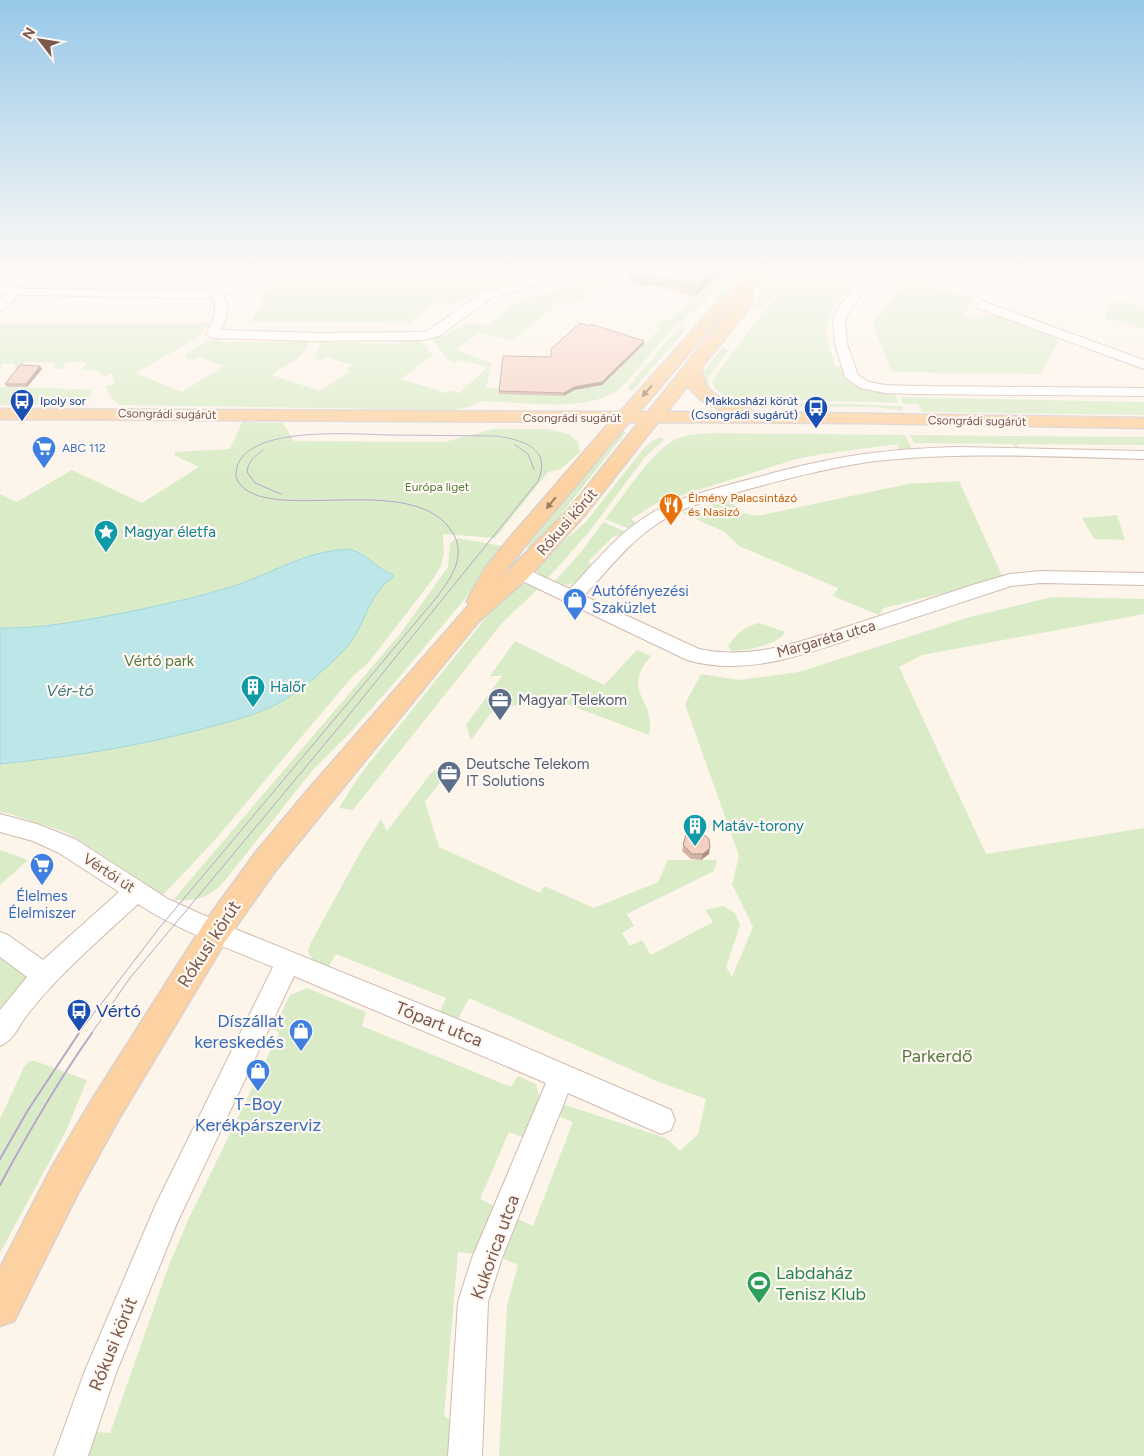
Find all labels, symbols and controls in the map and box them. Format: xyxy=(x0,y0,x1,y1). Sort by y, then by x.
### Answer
north arrow xyxy=(15,15,65,65)
text: N xyxy=(19,25,39,43)
one-way arrow xyxy=(641,384,653,396)
bus stop icon: Ipoly sor xyxy=(9,388,35,422)
place label: Ipoly sor xyxy=(40,394,86,408)
place label: Makkosházi körút (Csongrádi sugárút) xyxy=(691,394,798,422)
bus stop icon: Makkosházi körút (Csongrádi sugárút) xyxy=(803,395,829,429)
street label: Csongrádi sugárút xyxy=(118,406,217,422)
street label: Csongrádi sugárút xyxy=(523,411,622,425)
street label: Csongrádi sugárút xyxy=(928,413,1027,429)
supermarket icon: ABC 112 xyxy=(31,435,57,469)
place label: ABC 112 xyxy=(62,441,106,455)
park label: Európa liget xyxy=(405,480,470,494)
street label: Rókusi körút xyxy=(533,485,601,559)
place label: Élmény Palacsintázó és Nasizó xyxy=(688,491,797,519)
restaurant icon: Élmény Palacsintázó és Nasizó xyxy=(658,492,684,526)
one-way arrow xyxy=(545,496,557,508)
place icon: Magyar életfa xyxy=(93,519,119,553)
place label: Magyar életfa xyxy=(124,523,216,541)
place label: Autófényezési Szaküzlet xyxy=(592,582,689,617)
shop icon: Autófényezési Szaküzlet xyxy=(562,587,588,621)
street label: Margaréta utca xyxy=(775,616,877,662)
park label: Vértó park xyxy=(124,652,195,670)
building icon: Halőr xyxy=(240,674,266,708)
place label: Halőr xyxy=(270,678,306,696)
water label: Vér-tó xyxy=(46,681,94,700)
office icon: Magyar Telekom xyxy=(487,687,513,721)
place label: Magyar Telekom xyxy=(518,691,627,709)
place label: Deutsche Telekom IT Solutions xyxy=(466,755,590,790)
office icon: Deutsche Telekom IT Solutions xyxy=(436,760,462,794)
building icon: Matáv-torony xyxy=(682,813,708,847)
place label: Matáv-torony xyxy=(712,817,804,835)
street label: Vértói út xyxy=(80,849,139,897)
supermarket icon: Élelmes Élelmiszer xyxy=(29,852,55,886)
place label: Élelmes Élelmiszer xyxy=(8,887,76,922)
street label: Rókusi körút xyxy=(173,896,245,992)
street label: Tópart utca xyxy=(392,997,486,1051)
bus stop icon: Vértó xyxy=(66,998,92,1032)
place label: Vértó xyxy=(96,1000,141,1022)
place label: Díszállat kereskedés xyxy=(194,1010,284,1053)
shop icon: Díszállat kereskedés xyxy=(288,1018,314,1052)
park label: Parkerdő xyxy=(902,1045,972,1067)
shop icon: T-Boy Kerékpárszerviz xyxy=(245,1058,271,1092)
place label: T-Boy Kerékpárszerviz xyxy=(195,1093,322,1136)
street label: Kukorica utca xyxy=(466,1192,524,1302)
place label: Labdaház Tenisz Klub xyxy=(776,1262,866,1305)
sports icon: Labdaház Tenisz Klub xyxy=(746,1270,772,1304)
street label: Rókusi körút xyxy=(84,1294,142,1394)

